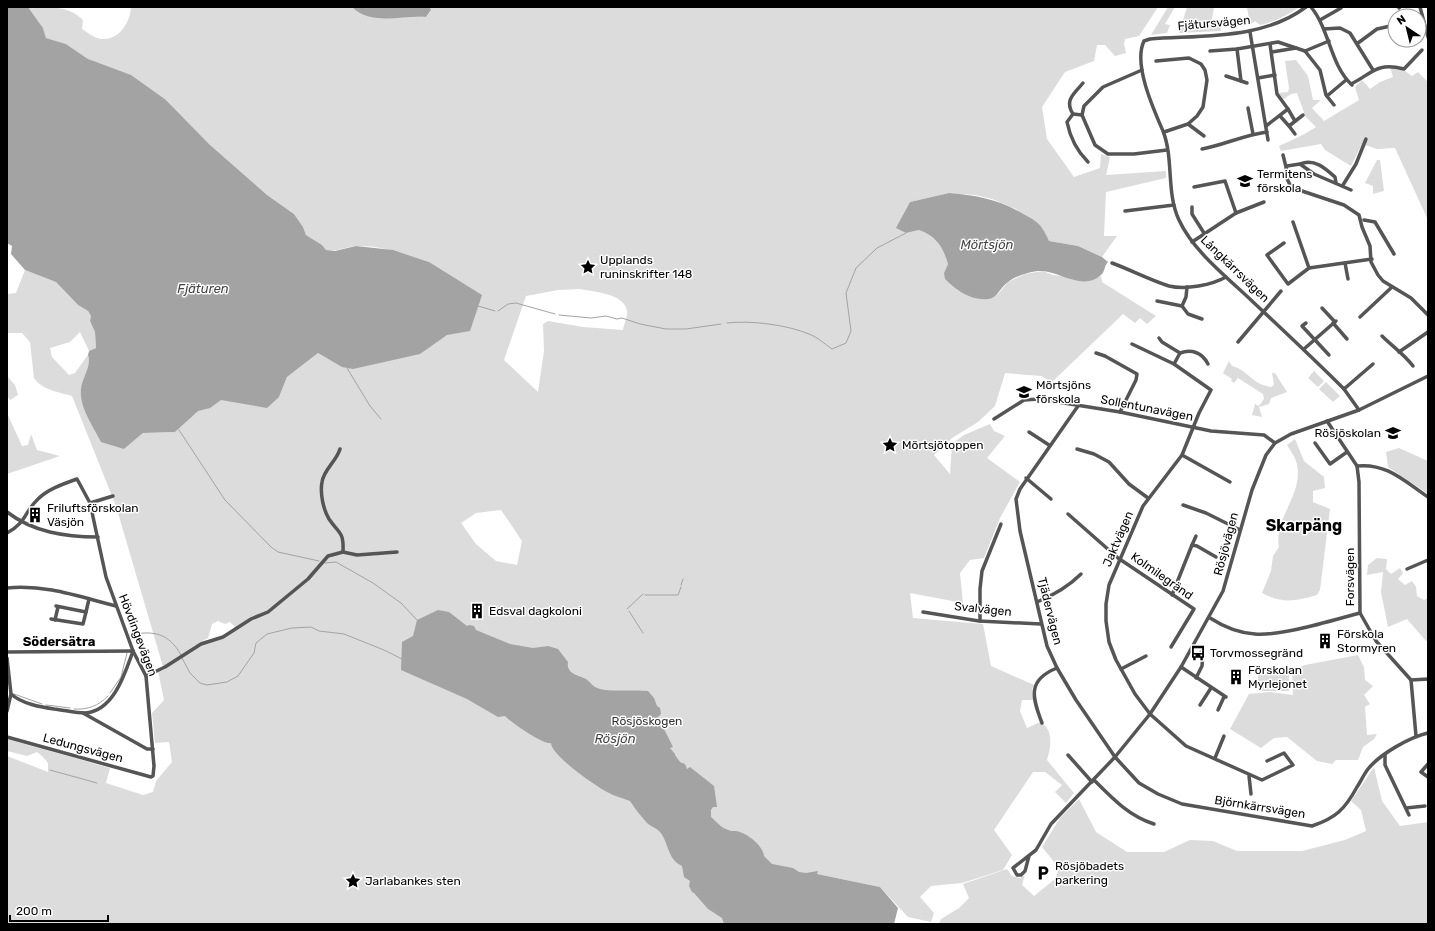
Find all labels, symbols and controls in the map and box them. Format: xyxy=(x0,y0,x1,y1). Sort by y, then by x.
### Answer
north arrow xyxy=(1387,8,1427,48)
street label: Fjätursvägen xyxy=(1177,13,1251,33)
text: N xyxy=(1395,13,1409,28)
place label: Termitens förskola xyxy=(1257,167,1312,195)
school or university icon: Termitens förskola xyxy=(1236,172,1254,190)
street label: Långkärrsvägen xyxy=(1198,233,1272,305)
water label: Mörtsjön xyxy=(960,237,1014,252)
place label: Upplands runinskrifter 148 xyxy=(600,253,693,281)
place icon: Upplands runinskrifter 148 xyxy=(579,258,597,276)
water label: Fjäturen xyxy=(177,281,229,296)
place label: Mörtsjöns förskola xyxy=(1036,378,1091,406)
school or university icon: Mörtsjöns förskola xyxy=(1015,383,1033,401)
street label: Sollentunavägen xyxy=(1100,392,1194,424)
school or university icon: Rösjöskolan xyxy=(1384,424,1402,442)
place label: Rösjöskolan xyxy=(1315,426,1381,440)
place icon: Mörtsjötoppen xyxy=(881,436,899,454)
place label: Mörtsjötoppen xyxy=(902,438,984,452)
place label: Friluftsförskolan Väsjön xyxy=(47,501,139,529)
building icon: Friluftsförskolan Väsjön xyxy=(26,506,44,524)
street label: Jaktvägen xyxy=(1100,509,1136,569)
street label: Rösjövägen xyxy=(1211,511,1241,577)
district label: Skarpäng xyxy=(1266,516,1342,535)
street label: Forsvägen xyxy=(1343,548,1357,606)
street label: Kolmilegränd xyxy=(1128,549,1196,603)
street label: Tjädervägen xyxy=(1035,576,1065,646)
street label: Hövdingevägen xyxy=(116,592,160,678)
street label: Svalvägen xyxy=(954,599,1012,619)
building icon: Edsval dagkoloni xyxy=(468,602,486,620)
place label: Edsval dagkoloni xyxy=(489,604,582,618)
place label: Förskola Stormyren xyxy=(1337,627,1396,655)
building icon: Förskola Stormyren xyxy=(1316,632,1334,650)
district label: Södersätra xyxy=(23,634,95,649)
bus stop icon: Torvmossegränd xyxy=(1189,644,1207,662)
place label: Torvmossegränd xyxy=(1210,646,1303,660)
place label: Förskolan Myrlejonet xyxy=(1248,663,1307,691)
building icon: Förskolan Myrlejonet xyxy=(1227,668,1245,686)
park label: Rösjöskogen xyxy=(612,714,682,728)
street label: Ledungsvägen xyxy=(41,731,125,765)
water label: Rösjön xyxy=(594,731,636,746)
street label: Björnkärrsvägen xyxy=(1214,793,1306,821)
place label: Rösjöbadets parkering xyxy=(1055,859,1124,887)
parking icon: Rösjöbadets parkering xyxy=(1034,864,1052,882)
place icon: Jarlabankes sten xyxy=(344,872,362,890)
place label: Jarlabankes sten xyxy=(365,874,461,888)
scale bar xyxy=(10,897,108,923)
text: 200 m xyxy=(16,904,52,918)

